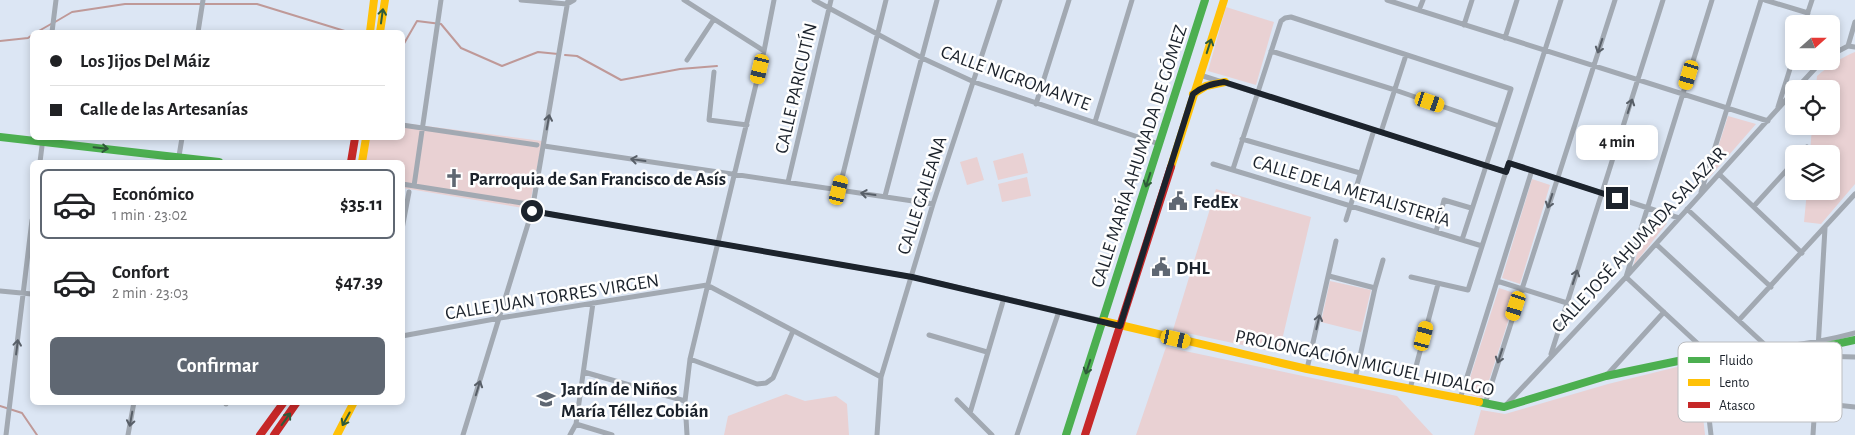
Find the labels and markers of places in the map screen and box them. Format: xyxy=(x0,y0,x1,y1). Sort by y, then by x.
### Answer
church icon: Parroquia de San Francisco de Asís xyxy=(443,167,465,189)
place label: Parroquia de San Francisco de Asís xyxy=(469,170,726,189)
public building icon: FedEx xyxy=(1167,190,1189,212)
place label: FedEx xyxy=(1193,193,1239,212)
public building icon: DHL xyxy=(1150,256,1172,278)
place label: DHL xyxy=(1176,259,1211,278)
place label: Jardín de Niños María Téllez Cobián xyxy=(561,380,709,421)
school or university icon: Jardín de Niños María Téllez Cobián xyxy=(535,388,557,410)

